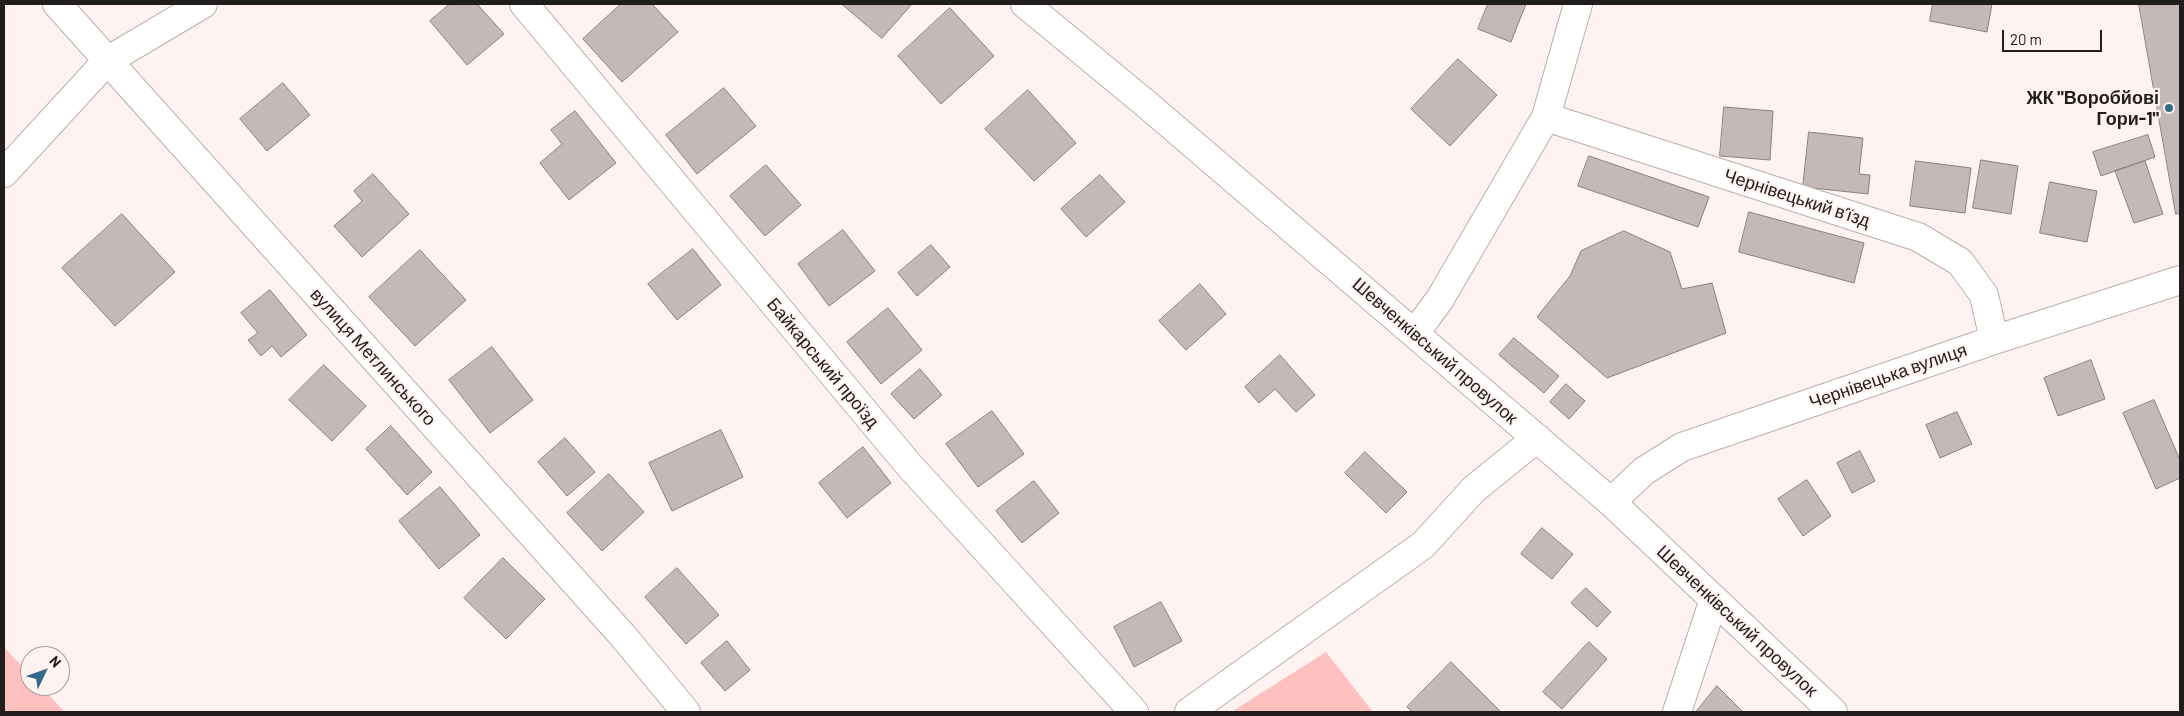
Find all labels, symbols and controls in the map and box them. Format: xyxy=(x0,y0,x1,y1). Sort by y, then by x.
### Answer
scale bar xyxy=(2004,20,2104,52)
text: 20 m xyxy=(2010,30,2042,48)
place label: ЖК "Воробйові Гори-1" xyxy=(2026,87,2159,130)
marker: ЖК "Воробйові Гори-1" xyxy=(2163,102,2175,114)
street label: Чернівецький вʼїзд xyxy=(1721,164,1873,232)
street label: Шевченківський провулок xyxy=(1348,273,1522,429)
street label: вулиця Метлинського xyxy=(306,284,440,430)
street label: Байкарський проїзд xyxy=(762,294,884,432)
street label: Чернівецька вулиця xyxy=(1806,339,1970,413)
street label: Шевченківський провулок xyxy=(1652,541,1822,701)
north arrow xyxy=(20,646,70,696)
text: N xyxy=(46,652,65,670)

